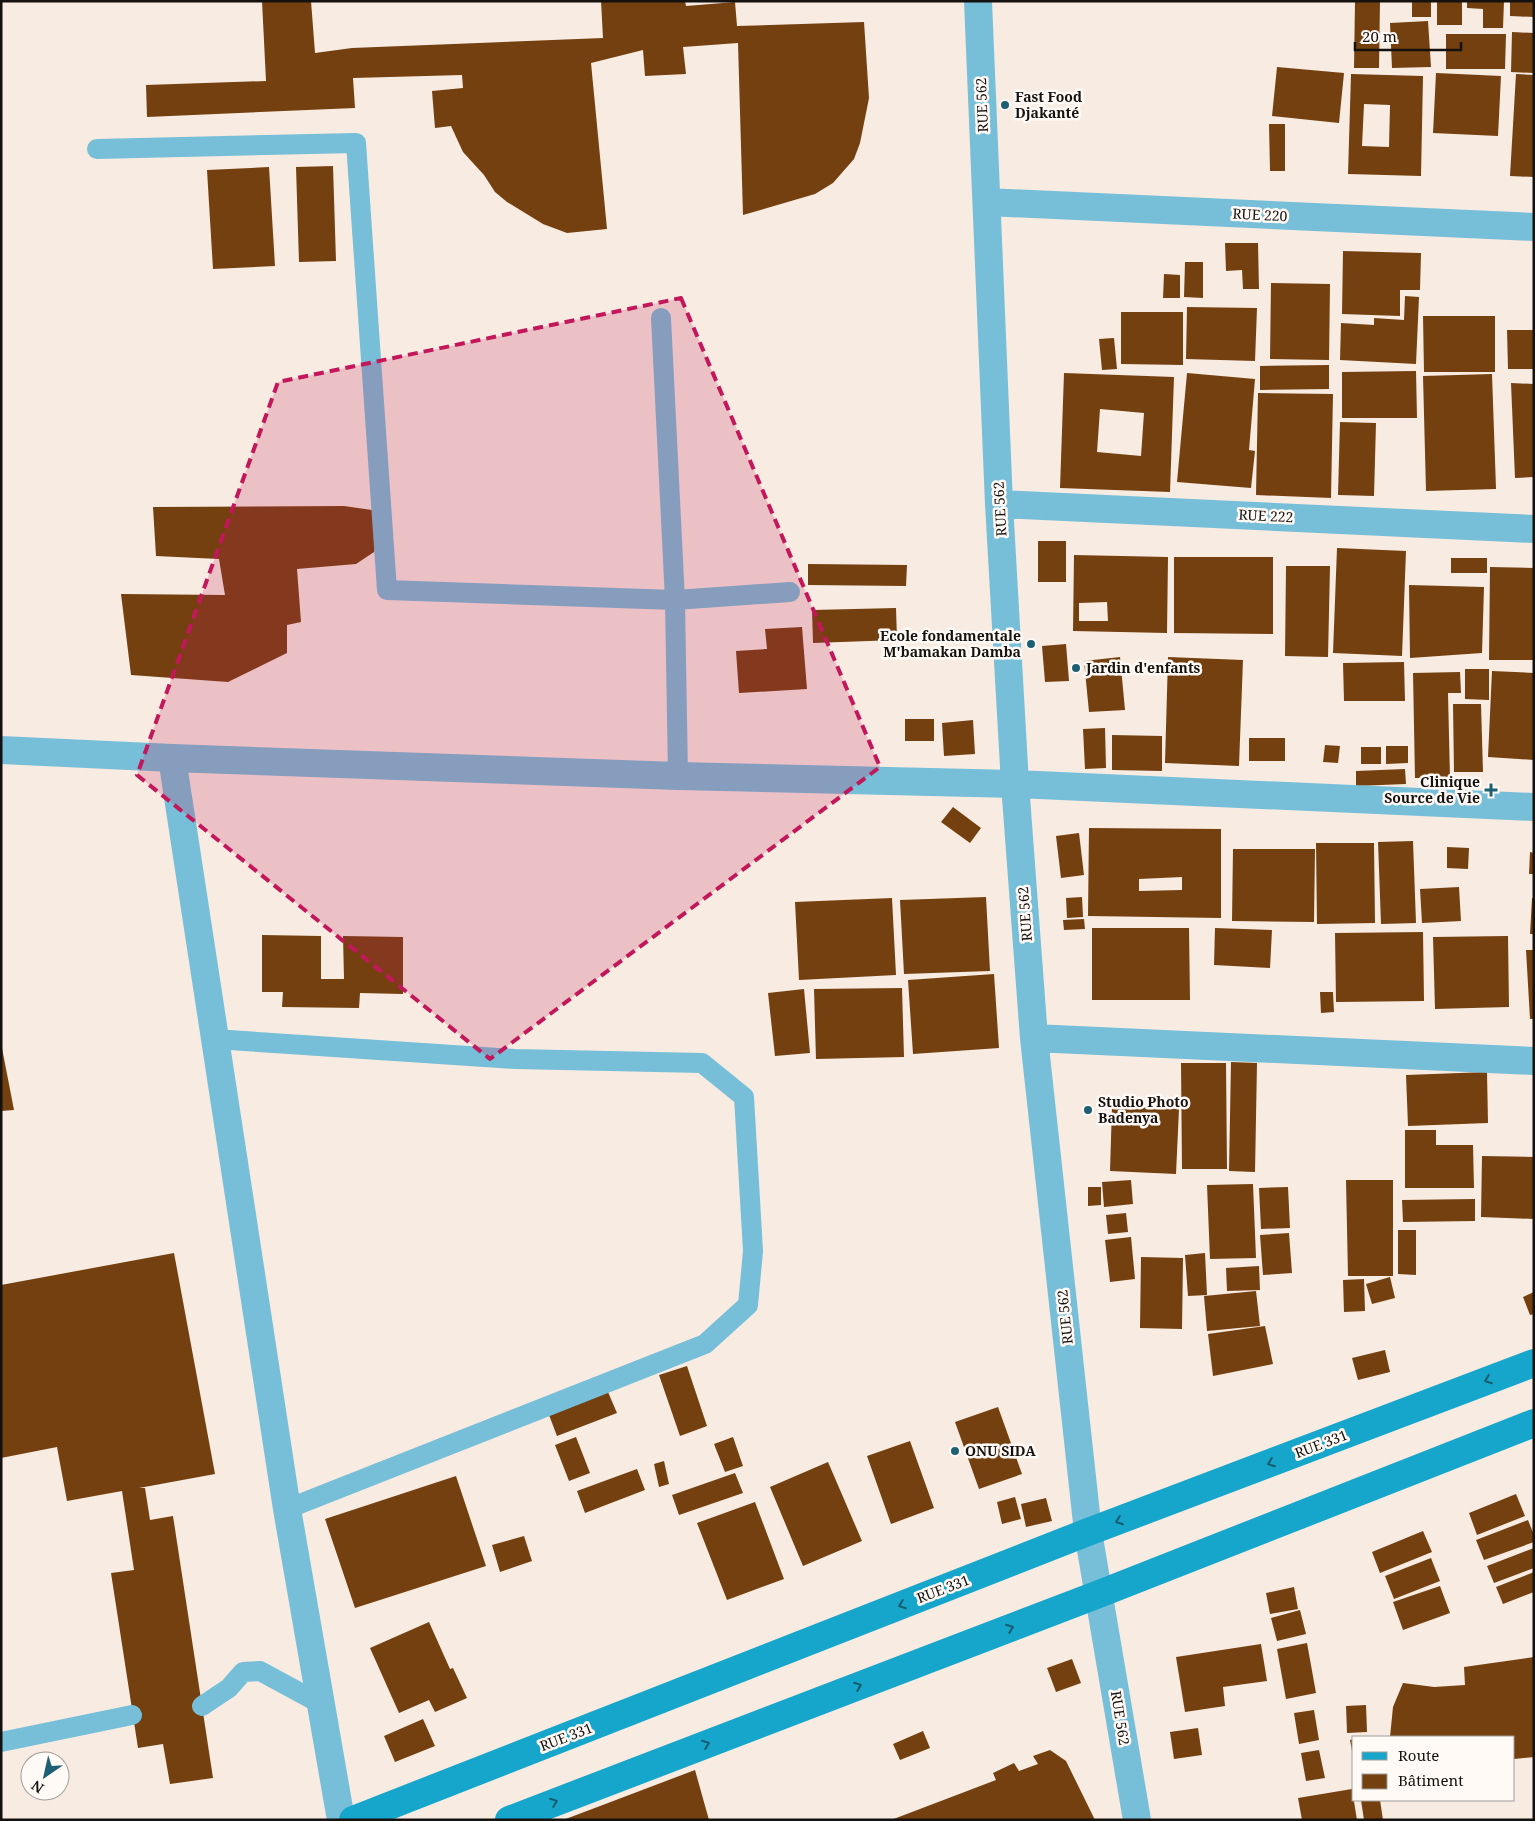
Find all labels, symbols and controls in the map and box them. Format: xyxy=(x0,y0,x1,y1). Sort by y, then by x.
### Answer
scale bar xyxy=(1355,20,1461,52)
text: 20 m xyxy=(1362,26,1397,46)
street label: RUE 562 xyxy=(971,77,992,133)
place label: Fast Food Djakanté xyxy=(1015,87,1082,122)
marker: Fast Food Djakanté xyxy=(999,99,1011,111)
street label: RUE 220 xyxy=(1232,204,1288,225)
street label: RUE 562 xyxy=(989,481,1010,537)
street label: RUE 222 xyxy=(1238,505,1294,526)
place label: Ecole fondamentale M'bamakan Damba xyxy=(880,626,1021,661)
marker: Ecole fondamentale M'bamakan Damba xyxy=(1025,638,1037,650)
place label: Jardin d'enfants xyxy=(1085,658,1201,677)
marker: Jardin d'enfants xyxy=(1070,662,1082,674)
place label: Clinique Source de Vie xyxy=(1384,772,1480,807)
marker: Clinique Source de Vie xyxy=(1484,783,1498,797)
street label: RUE 562 xyxy=(1013,886,1036,942)
place label: Studio Photo Badenya xyxy=(1098,1092,1189,1127)
marker: Studio Photo Badenya xyxy=(1082,1104,1094,1116)
street label: RUE 562 xyxy=(1052,1289,1077,1345)
one-way arrow xyxy=(1484,1374,1493,1384)
street label: RUE 331 xyxy=(1292,1425,1350,1462)
place label: ONU SIDA xyxy=(965,1441,1036,1460)
marker: ONU SIDA xyxy=(949,1445,961,1457)
one-way arrow xyxy=(1267,1457,1276,1467)
one-way arrow xyxy=(1115,1514,1124,1525)
street label: RUE 331 xyxy=(914,1570,972,1607)
one-way arrow xyxy=(898,1599,907,1609)
one-way arrow xyxy=(1005,1624,1013,1634)
one-way arrow xyxy=(853,1682,862,1692)
street label: RUE 562 xyxy=(1107,1689,1134,1747)
street label: RUE 331 xyxy=(537,1718,595,1755)
legend xyxy=(1352,1736,1515,1801)
one-way arrow xyxy=(701,1740,710,1750)
text: Route xyxy=(1398,1745,1439,1765)
north arrow xyxy=(20,1751,70,1801)
text: Bâtiment xyxy=(1398,1770,1464,1790)
text: N xyxy=(28,1776,47,1798)
one-way arrow xyxy=(549,1798,558,1808)

